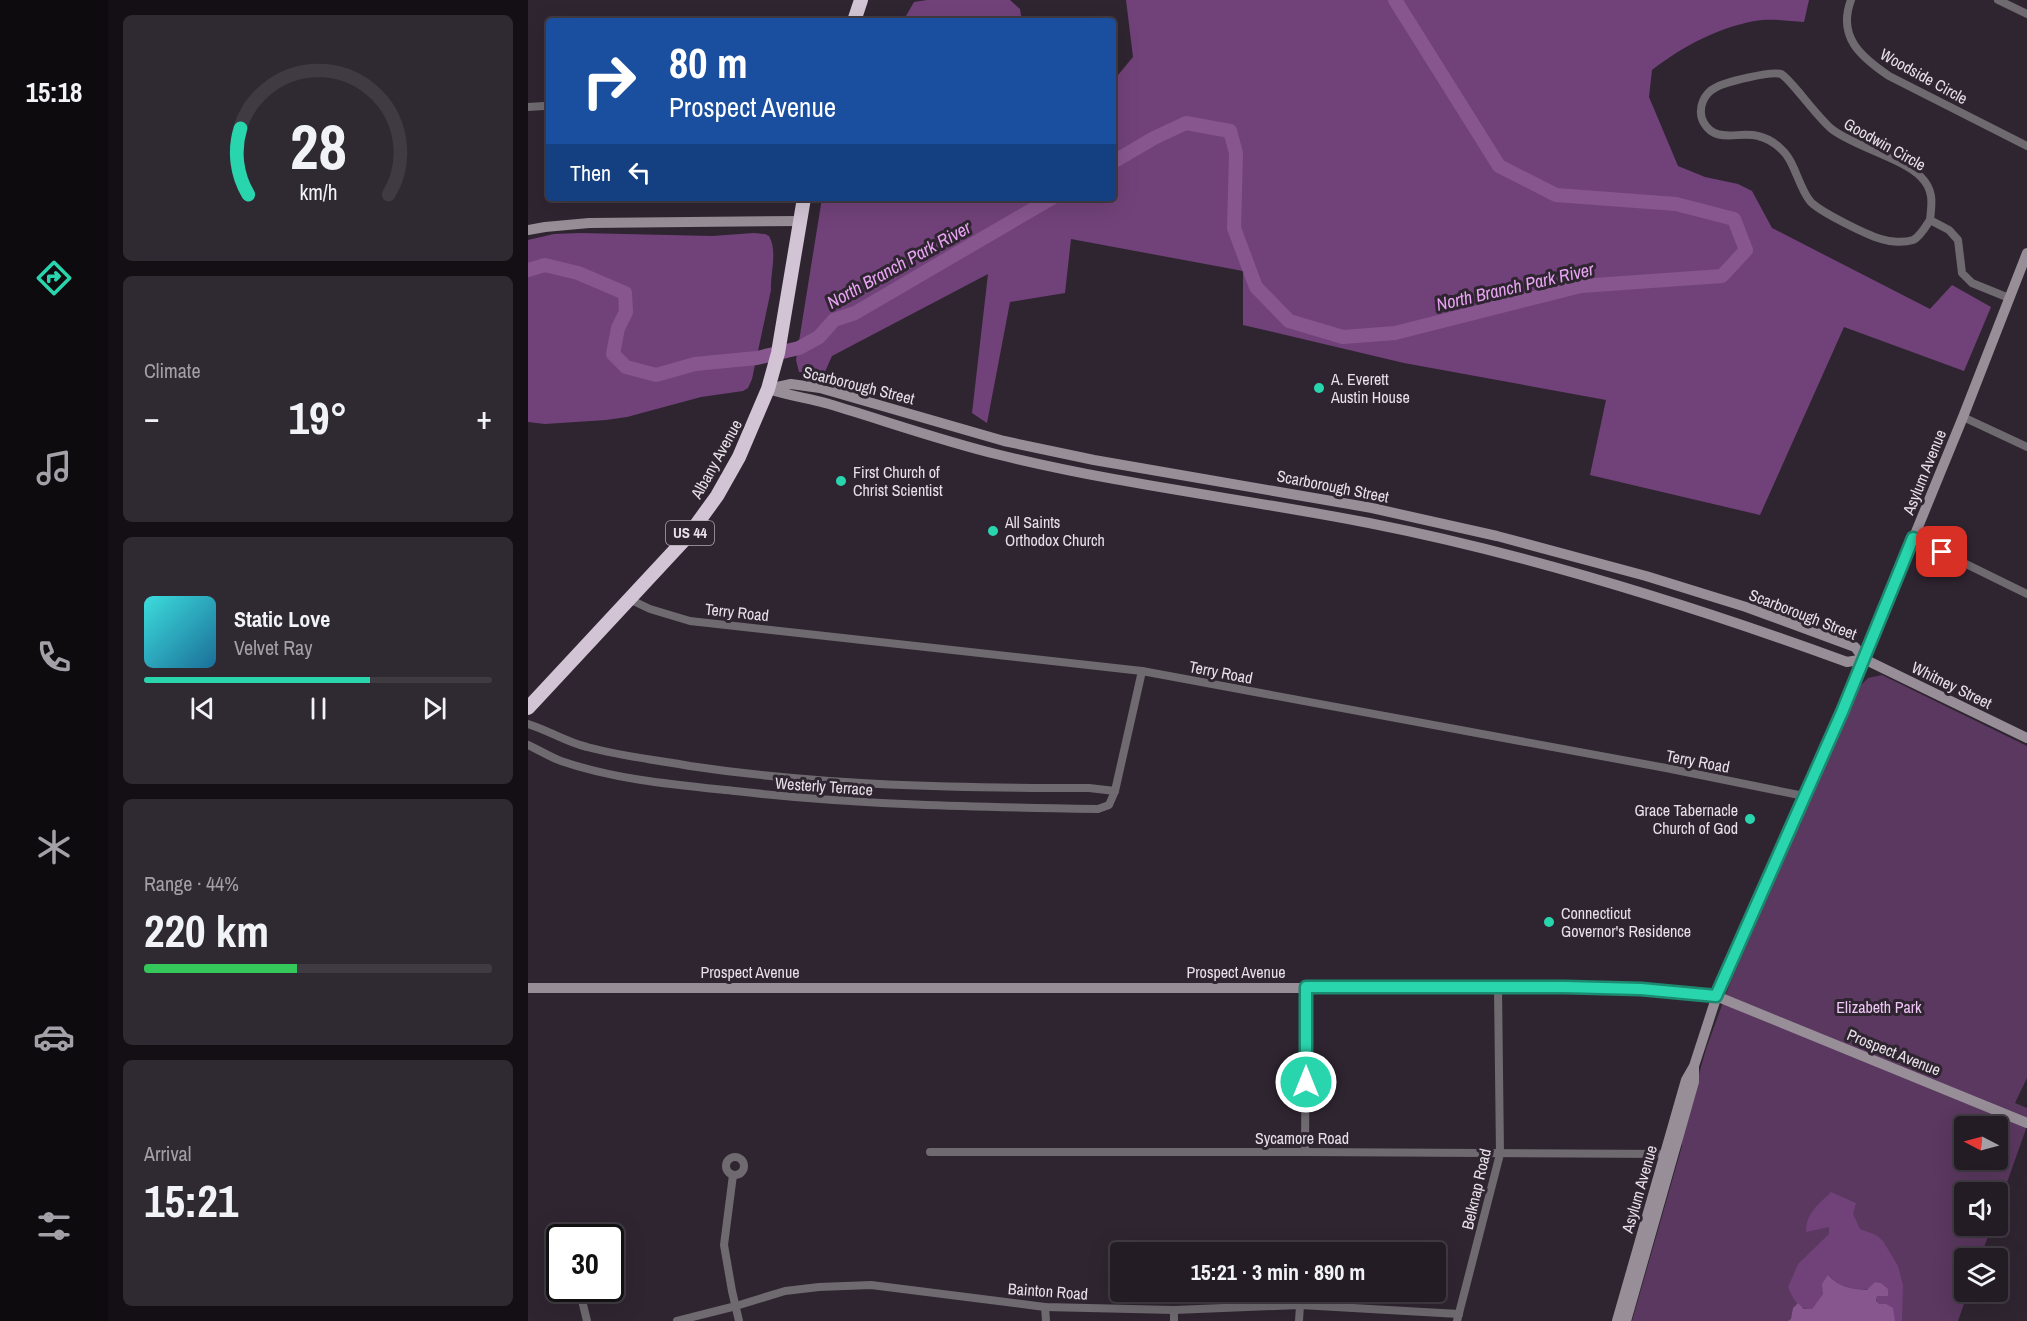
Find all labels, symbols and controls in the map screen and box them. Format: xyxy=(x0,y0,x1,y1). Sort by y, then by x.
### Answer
text: 80 m xyxy=(669,35,748,91)
icon: right xyxy=(570,42,648,120)
street label: Woodside Circle xyxy=(1876,43,1972,109)
text: 15:18 xyxy=(26,74,82,110)
text: Prospect Avenue xyxy=(669,89,836,125)
text: 28 xyxy=(290,104,346,188)
street label: Goodwin Circle xyxy=(1840,112,1930,176)
icon: left xyxy=(623,156,656,189)
text: Then xyxy=(570,158,611,188)
text: km/h xyxy=(299,178,337,207)
water label: North Branch Park River xyxy=(822,214,976,314)
water label: North Branch Park River xyxy=(1434,256,1597,317)
icon: directions xyxy=(33,257,75,299)
text: Climate xyxy=(144,357,201,384)
street label: Scarborough Street xyxy=(801,361,917,410)
place label: A. Everett Austin House xyxy=(1330,368,1410,408)
marker: A. Everett Austin House xyxy=(1312,381,1326,395)
text: 19° xyxy=(288,387,348,448)
text: − xyxy=(144,395,160,439)
text: + xyxy=(476,395,492,439)
street label: Albany Avenue xyxy=(685,415,747,503)
street label: Asylum Avenue xyxy=(1897,426,1951,519)
icon: music xyxy=(33,447,75,489)
place label: First Church of Christ Scientist xyxy=(853,461,943,501)
street label: Scarborough Street xyxy=(1275,464,1391,508)
marker: First Church of Christ Scientist xyxy=(834,474,848,488)
place label: All Saints Orthodox Church xyxy=(1004,511,1105,551)
road number: US 44 xyxy=(666,521,714,545)
marker: All Saints Orthodox Church xyxy=(986,524,1000,538)
pin xyxy=(1916,526,1967,577)
icon: arrive xyxy=(1925,535,1958,568)
street label: Scarborough Street xyxy=(1746,583,1860,645)
street label: Terry Road xyxy=(704,598,770,626)
text: Static Love xyxy=(234,604,330,634)
text: Velvet Ray xyxy=(234,634,312,661)
icon: phone xyxy=(33,636,75,678)
street label: Terry Road xyxy=(1187,655,1255,689)
street label: Whitney Street xyxy=(1908,656,1996,714)
icon: previous xyxy=(186,692,219,725)
icon: pause xyxy=(302,692,335,725)
icon: next xyxy=(418,692,451,725)
street label: Terry Road xyxy=(1664,744,1732,778)
street label: Westerly Terrace xyxy=(774,772,874,800)
place label: Grace Tabernacle Church of God xyxy=(1634,799,1738,839)
marker: Grace Tabernacle Church of God xyxy=(1743,812,1757,826)
icon: climate xyxy=(33,826,75,868)
text: Range · 44% xyxy=(144,870,239,897)
text: 220 km xyxy=(144,900,269,961)
place label: Connecticut Governor's Residence xyxy=(1561,902,1691,942)
marker: Connecticut Governor's Residence xyxy=(1542,915,1556,929)
street label: Prospect Avenue xyxy=(701,961,799,983)
street label: Prospect Avenue xyxy=(1187,961,1285,983)
park label: Elizabeth Park xyxy=(1836,996,1922,1018)
icon: car xyxy=(33,1016,75,1058)
street label: Prospect Avenue xyxy=(1844,1023,1944,1081)
position arrow xyxy=(1274,1050,1338,1114)
north arrow xyxy=(1954,1116,2008,1170)
map controls xyxy=(1954,1116,2008,1302)
street label: Sycamore Road xyxy=(1255,1127,1349,1149)
text: Arrival xyxy=(144,1140,191,1167)
street label: Asylum Avenue xyxy=(1616,1143,1662,1236)
street label: Belknap Road xyxy=(1456,1146,1496,1232)
text: 15:21 xyxy=(144,1170,238,1231)
button: sound xyxy=(1954,1182,2008,1236)
icon: filters xyxy=(33,1205,75,1247)
speed limit sign: 30 xyxy=(546,1224,624,1302)
button: layers xyxy=(1954,1248,2008,1302)
text: 15:21 · 3 min · 890 m xyxy=(1191,1257,1365,1287)
street label: Bainton Road xyxy=(1007,1277,1089,1305)

